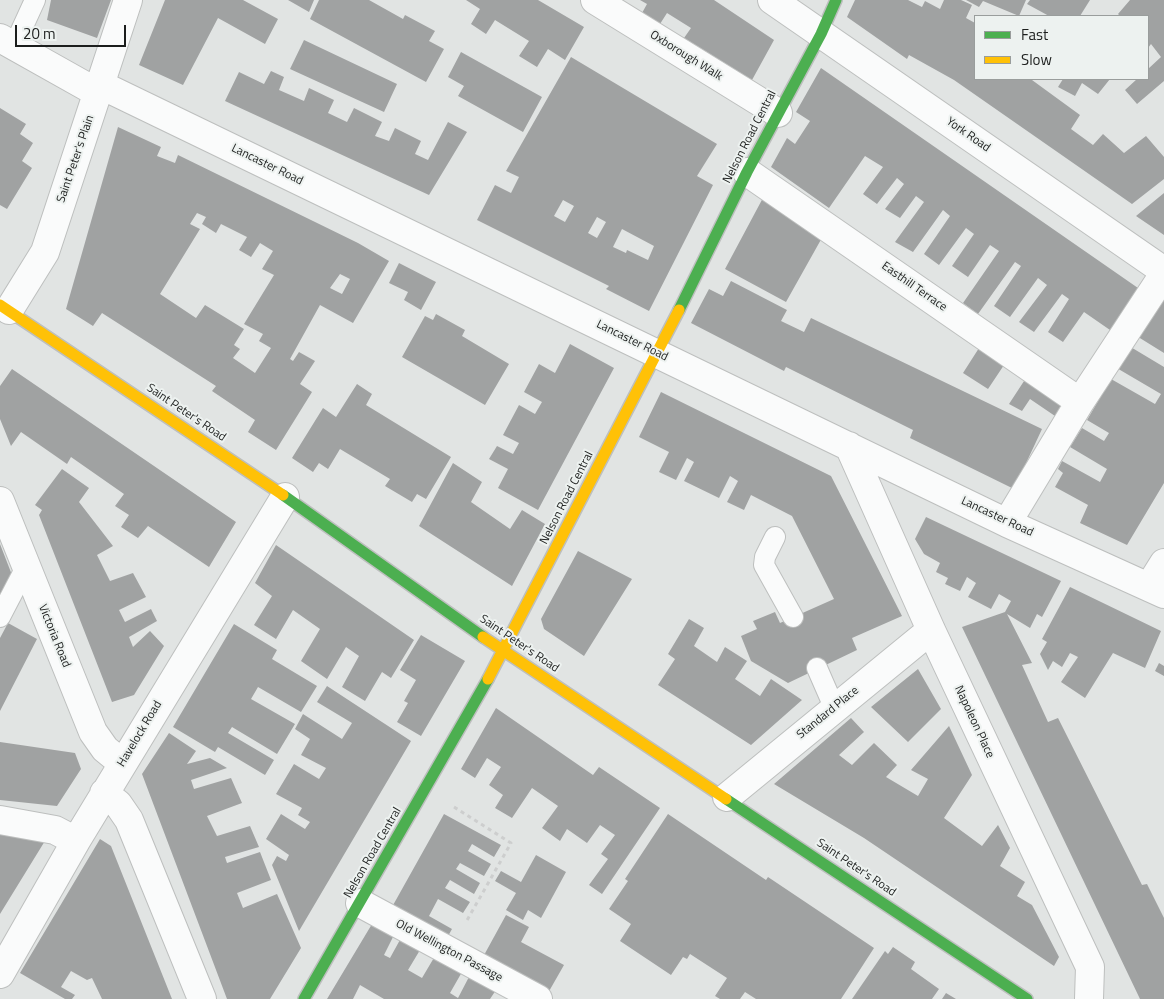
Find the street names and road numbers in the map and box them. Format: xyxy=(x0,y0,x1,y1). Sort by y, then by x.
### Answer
street label: Oxborough Walk xyxy=(647,28,725,84)
street label: Nelson Road Central xyxy=(720,88,780,186)
street label: Saint Peter's Plain xyxy=(54,113,98,205)
street label: York Road xyxy=(943,115,993,155)
street label: Lancaster Road xyxy=(229,141,305,189)
street label: Easthill Terrace xyxy=(879,259,949,315)
street label: Lancaster Road xyxy=(594,317,670,365)
street label: Saint Peter's Road xyxy=(144,381,228,445)
street label: Nelson Road Central xyxy=(537,449,597,547)
street label: Lancaster Road xyxy=(959,494,1035,540)
street label: Victoria Road xyxy=(35,602,73,670)
street label: Saint Peter's Road xyxy=(477,612,561,676)
street label: Standard Place xyxy=(794,684,862,742)
street label: Napoleon Place xyxy=(951,684,997,760)
street label: Havelock Road xyxy=(115,698,165,770)
street label: Nelson Road Central xyxy=(341,805,405,901)
street label: Saint Peter's Road xyxy=(814,836,898,900)
street label: Old Wellington Passage xyxy=(393,917,505,985)

